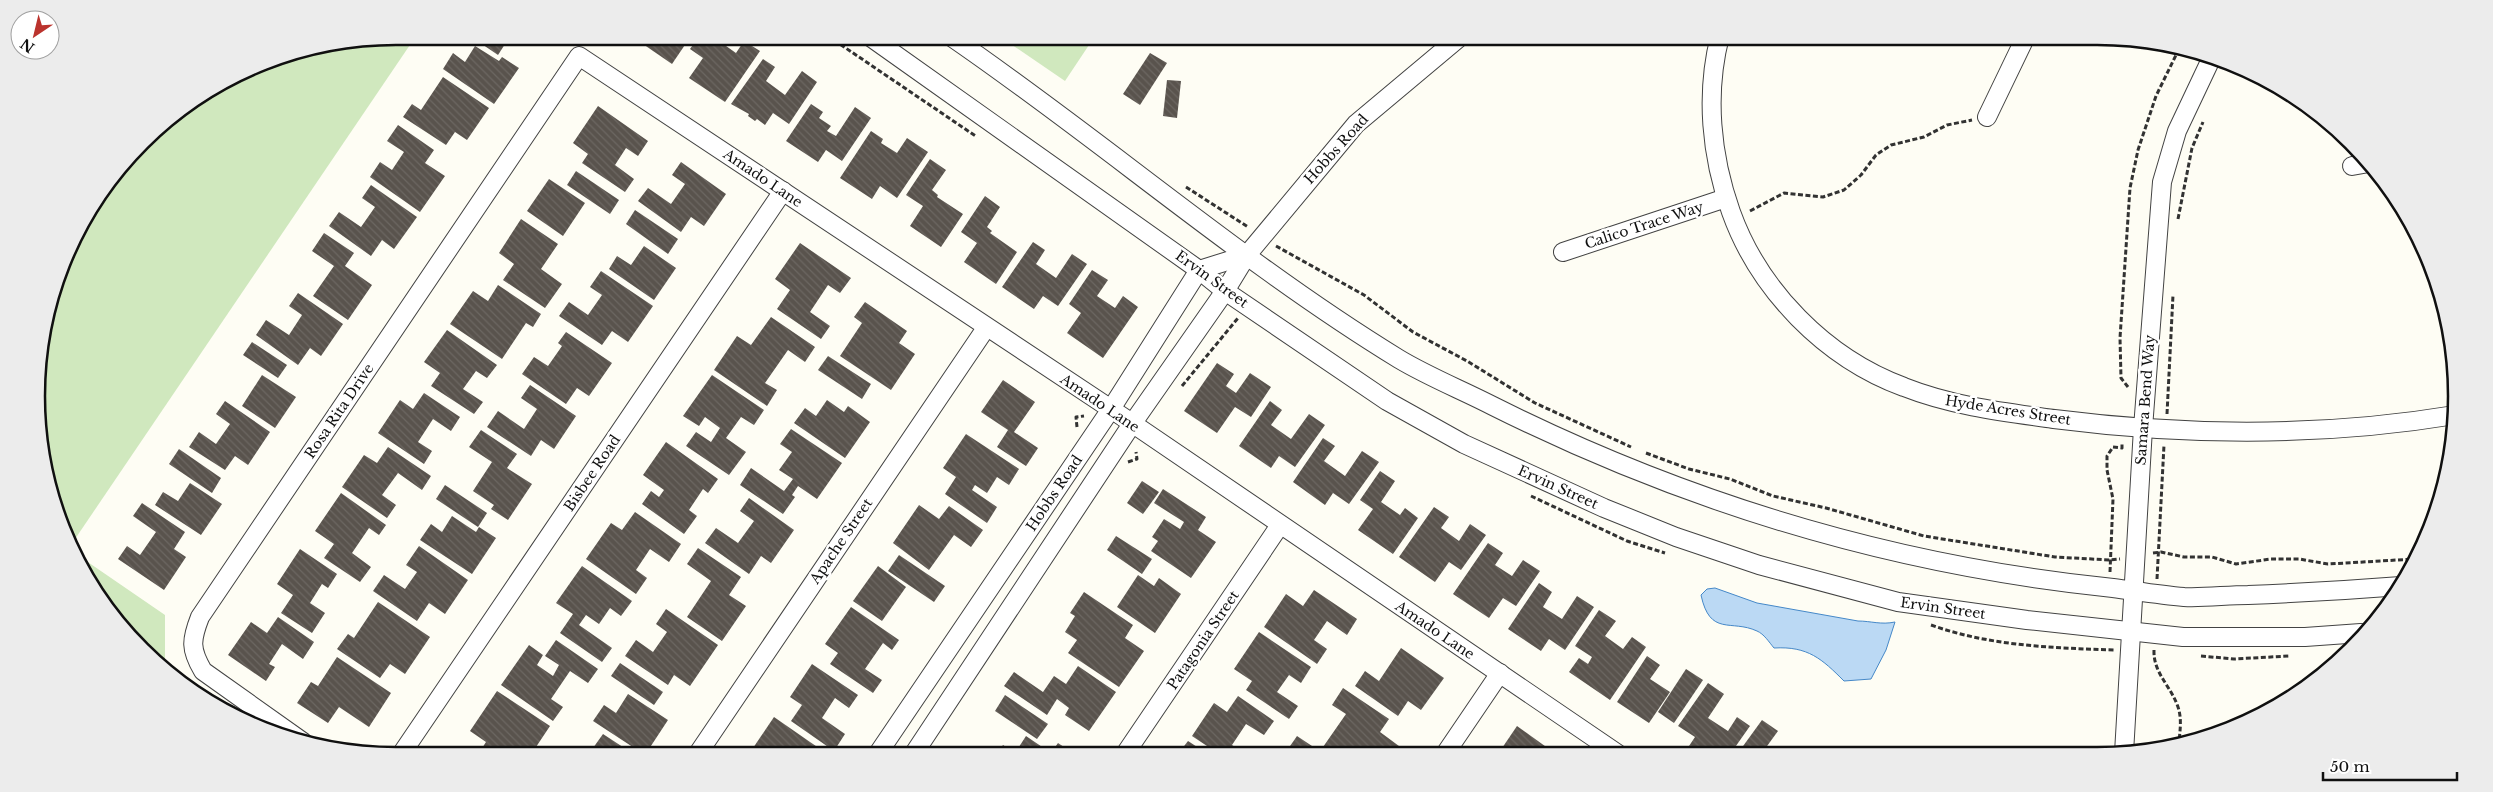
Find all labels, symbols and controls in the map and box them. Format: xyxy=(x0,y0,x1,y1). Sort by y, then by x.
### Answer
north arrow xyxy=(10,10,60,60)
text: N xyxy=(17,34,38,57)
street label: Hobbs Road xyxy=(1300,110,1372,188)
street label: Amado Lane xyxy=(719,144,806,211)
street label: Calico Trace Way xyxy=(1582,197,1706,253)
street label: Ervin Street xyxy=(1172,246,1253,312)
street label: Samara Bend Way xyxy=(2131,334,2159,466)
street label: Rosa Rita Drive xyxy=(301,360,377,462)
street label: Amado Lane xyxy=(1056,369,1143,436)
street label: Hyde Acres Street xyxy=(1944,391,2073,429)
street label: Bisbee Road xyxy=(560,431,624,515)
street label: Hobbs Road xyxy=(1022,451,1086,534)
street label: Ervin Street xyxy=(1515,461,1602,513)
street label: Apache Street xyxy=(805,494,877,588)
street label: Patagonia Street xyxy=(1163,586,1243,693)
street label: Ervin Street xyxy=(1899,593,1987,623)
street label: Amado Lane xyxy=(1391,596,1478,663)
scale bar xyxy=(2323,750,2457,782)
text: 50 m xyxy=(2330,757,2370,776)

